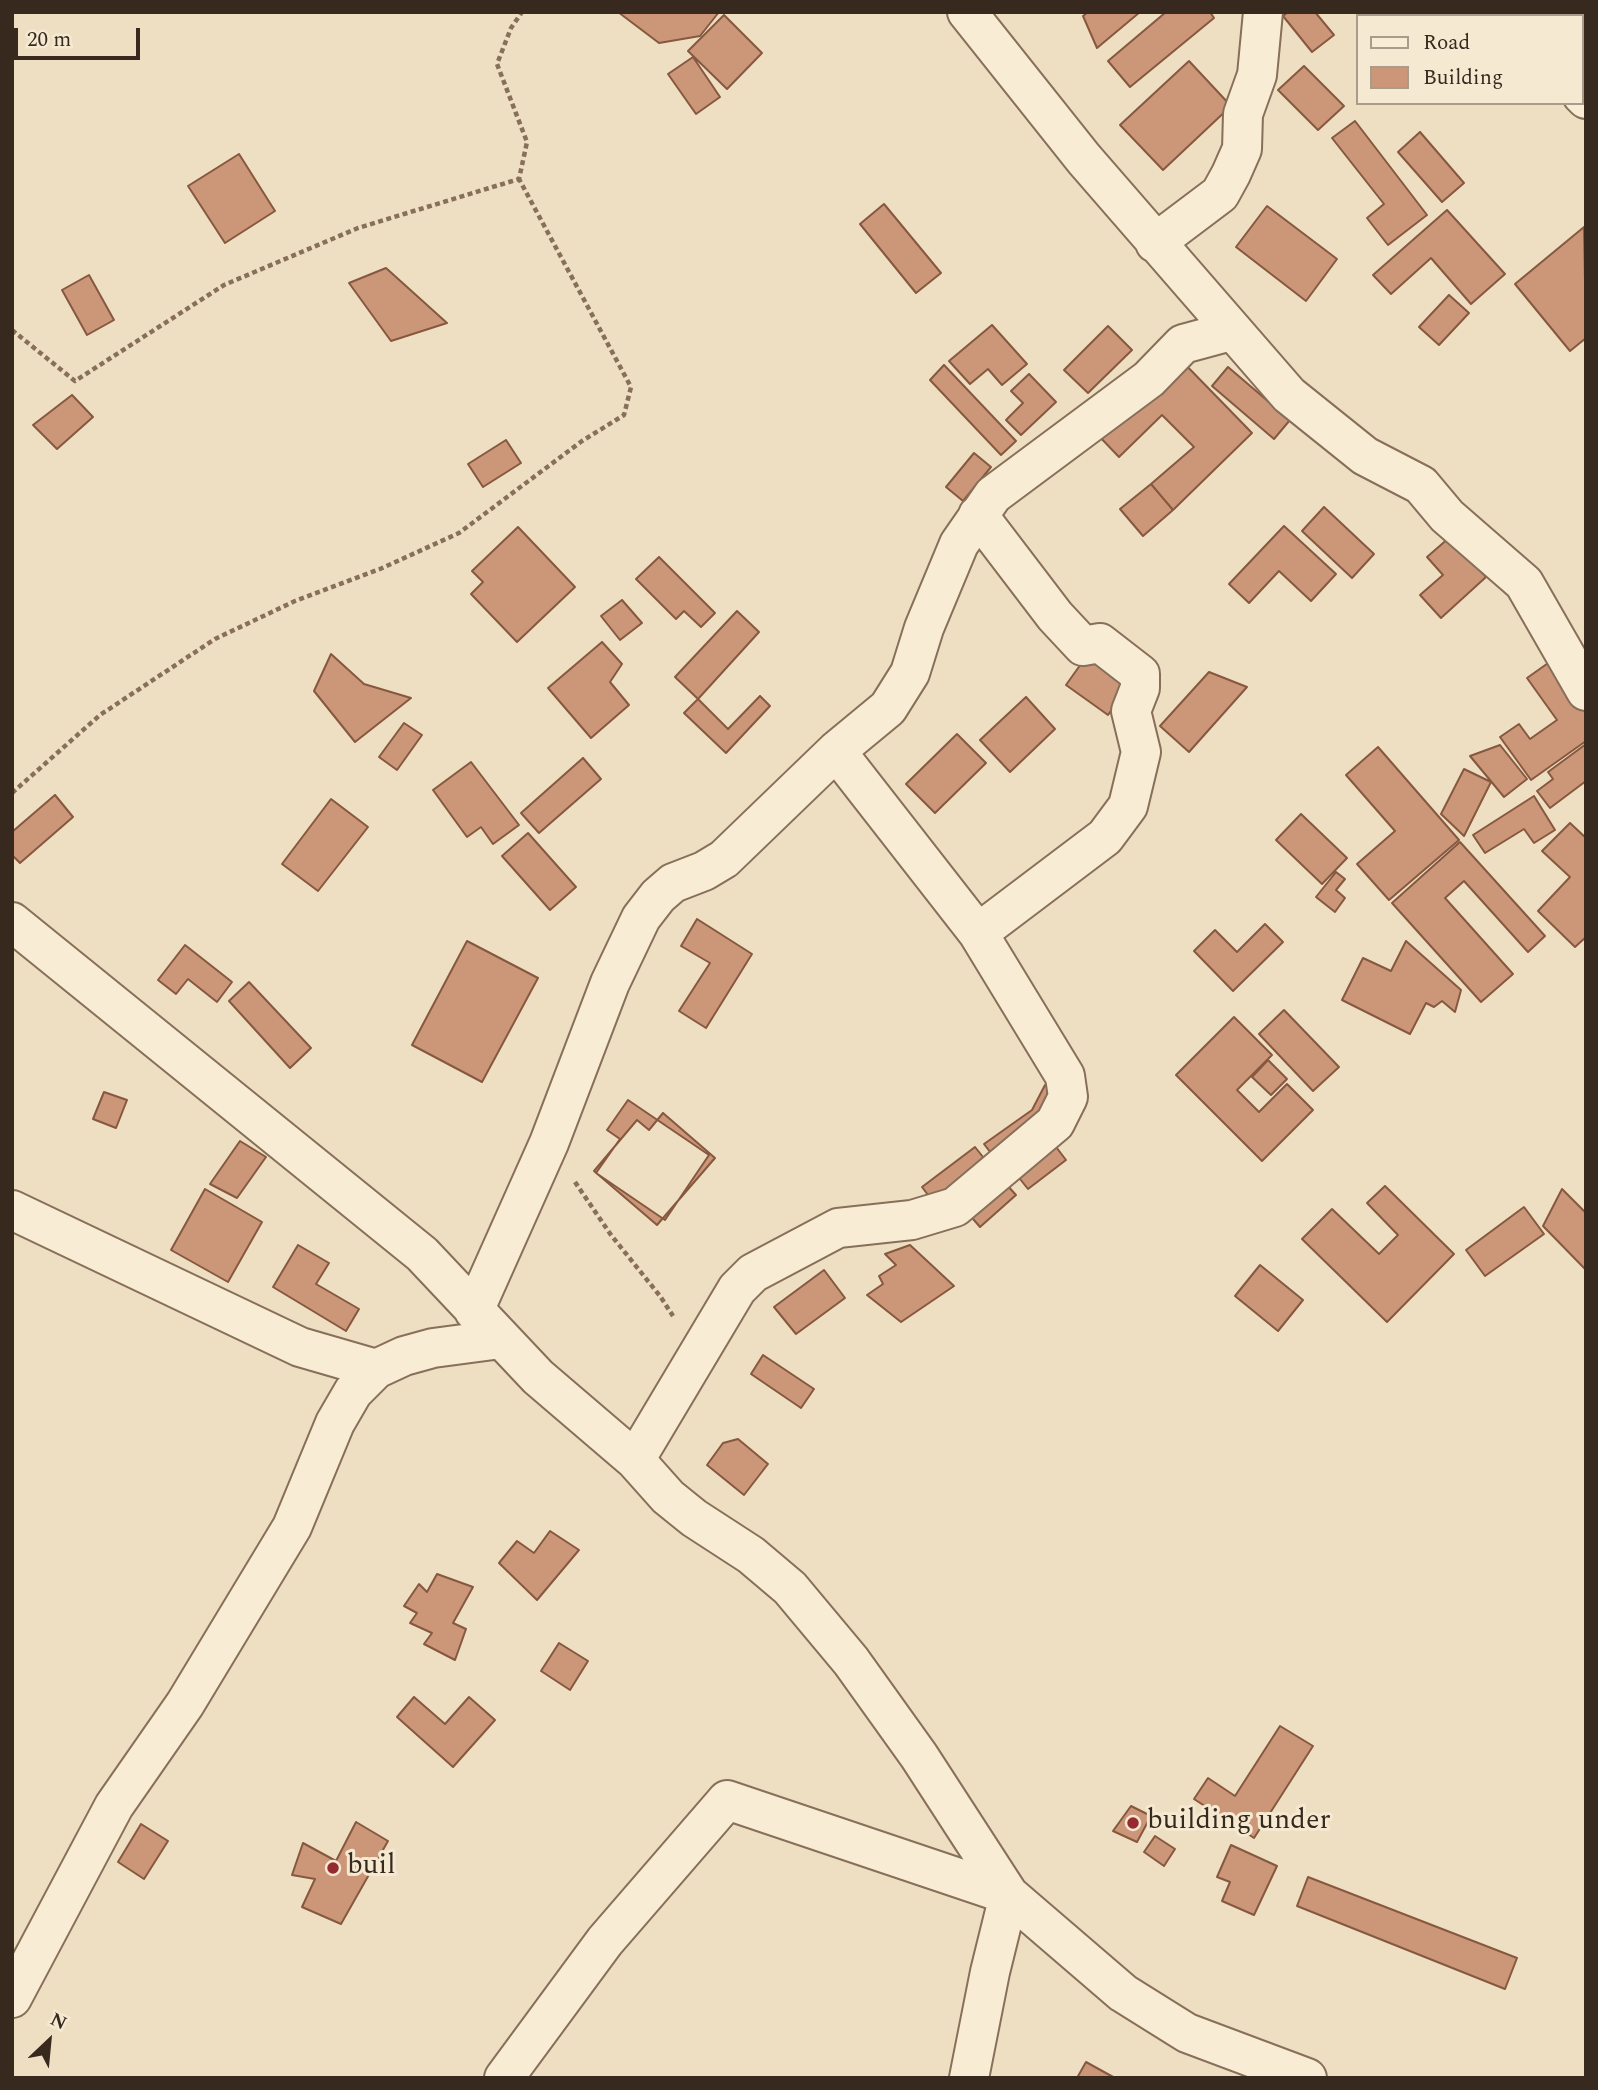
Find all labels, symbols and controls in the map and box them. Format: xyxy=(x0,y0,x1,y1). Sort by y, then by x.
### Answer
scale bar xyxy=(18,14,144,58)
legend xyxy=(1356,14,1584,105)
text: 20 m xyxy=(27,24,71,56)
text: Road xyxy=(1423,27,1470,59)
text: Building xyxy=(1423,62,1503,94)
place label: building under xyxy=(1147,1806,1331,1840)
marker: building under xyxy=(1125,1815,1141,1831)
place label: buil xyxy=(347,1851,395,1885)
marker: buil xyxy=(325,1860,341,1876)
text: N xyxy=(45,2005,72,2038)
north arrow xyxy=(14,2006,84,2076)

